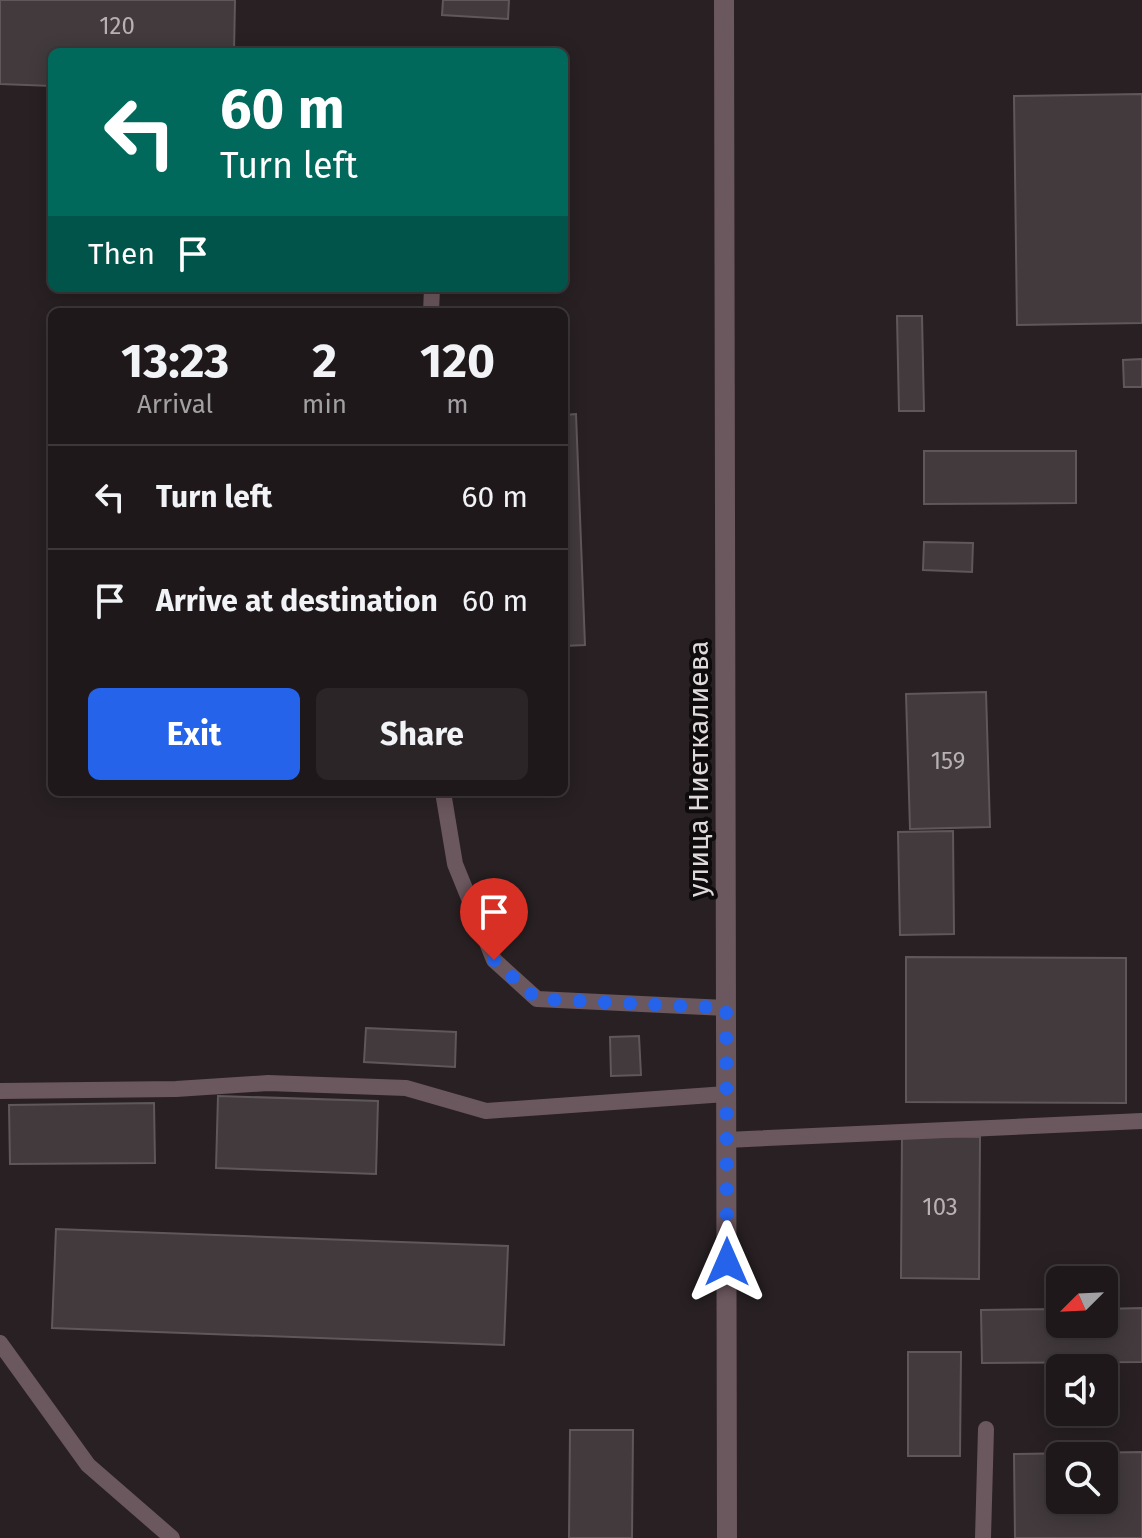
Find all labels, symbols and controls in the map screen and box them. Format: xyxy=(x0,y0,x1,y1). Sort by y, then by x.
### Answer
house number: 120 xyxy=(99,12,135,40)
text: 60 m xyxy=(220,76,345,143)
icon: left xyxy=(88,80,192,184)
text: Turn left xyxy=(220,144,358,188)
icon: arrive xyxy=(171,232,215,276)
text: Then xyxy=(88,236,155,272)
text: 13:23 xyxy=(121,332,229,390)
text: 2 xyxy=(312,332,337,390)
text: 120 xyxy=(420,332,495,390)
text: Arrival xyxy=(137,389,213,420)
text: min xyxy=(302,389,347,420)
text: m xyxy=(446,389,469,420)
icon: left xyxy=(88,475,132,519)
text: Turn left xyxy=(156,479,272,515)
text: 60 m xyxy=(462,479,528,515)
icon: arrive xyxy=(88,579,132,623)
text: Arrive at destination xyxy=(156,583,438,619)
text: 60 m xyxy=(462,583,528,619)
street label: улица Ниеткалиева xyxy=(682,641,715,897)
button: Exit xyxy=(88,688,300,780)
button: Share xyxy=(316,688,528,780)
house number: 159 xyxy=(931,747,965,775)
pin xyxy=(460,878,528,960)
icon: arrive xyxy=(472,890,516,934)
house number: 103 xyxy=(922,1193,958,1221)
position arrow xyxy=(685,1220,769,1304)
north arrow xyxy=(1046,1266,1118,1338)
map controls xyxy=(1046,1266,1118,1514)
button: sound xyxy=(1046,1354,1118,1426)
button: search xyxy=(1046,1442,1118,1514)

